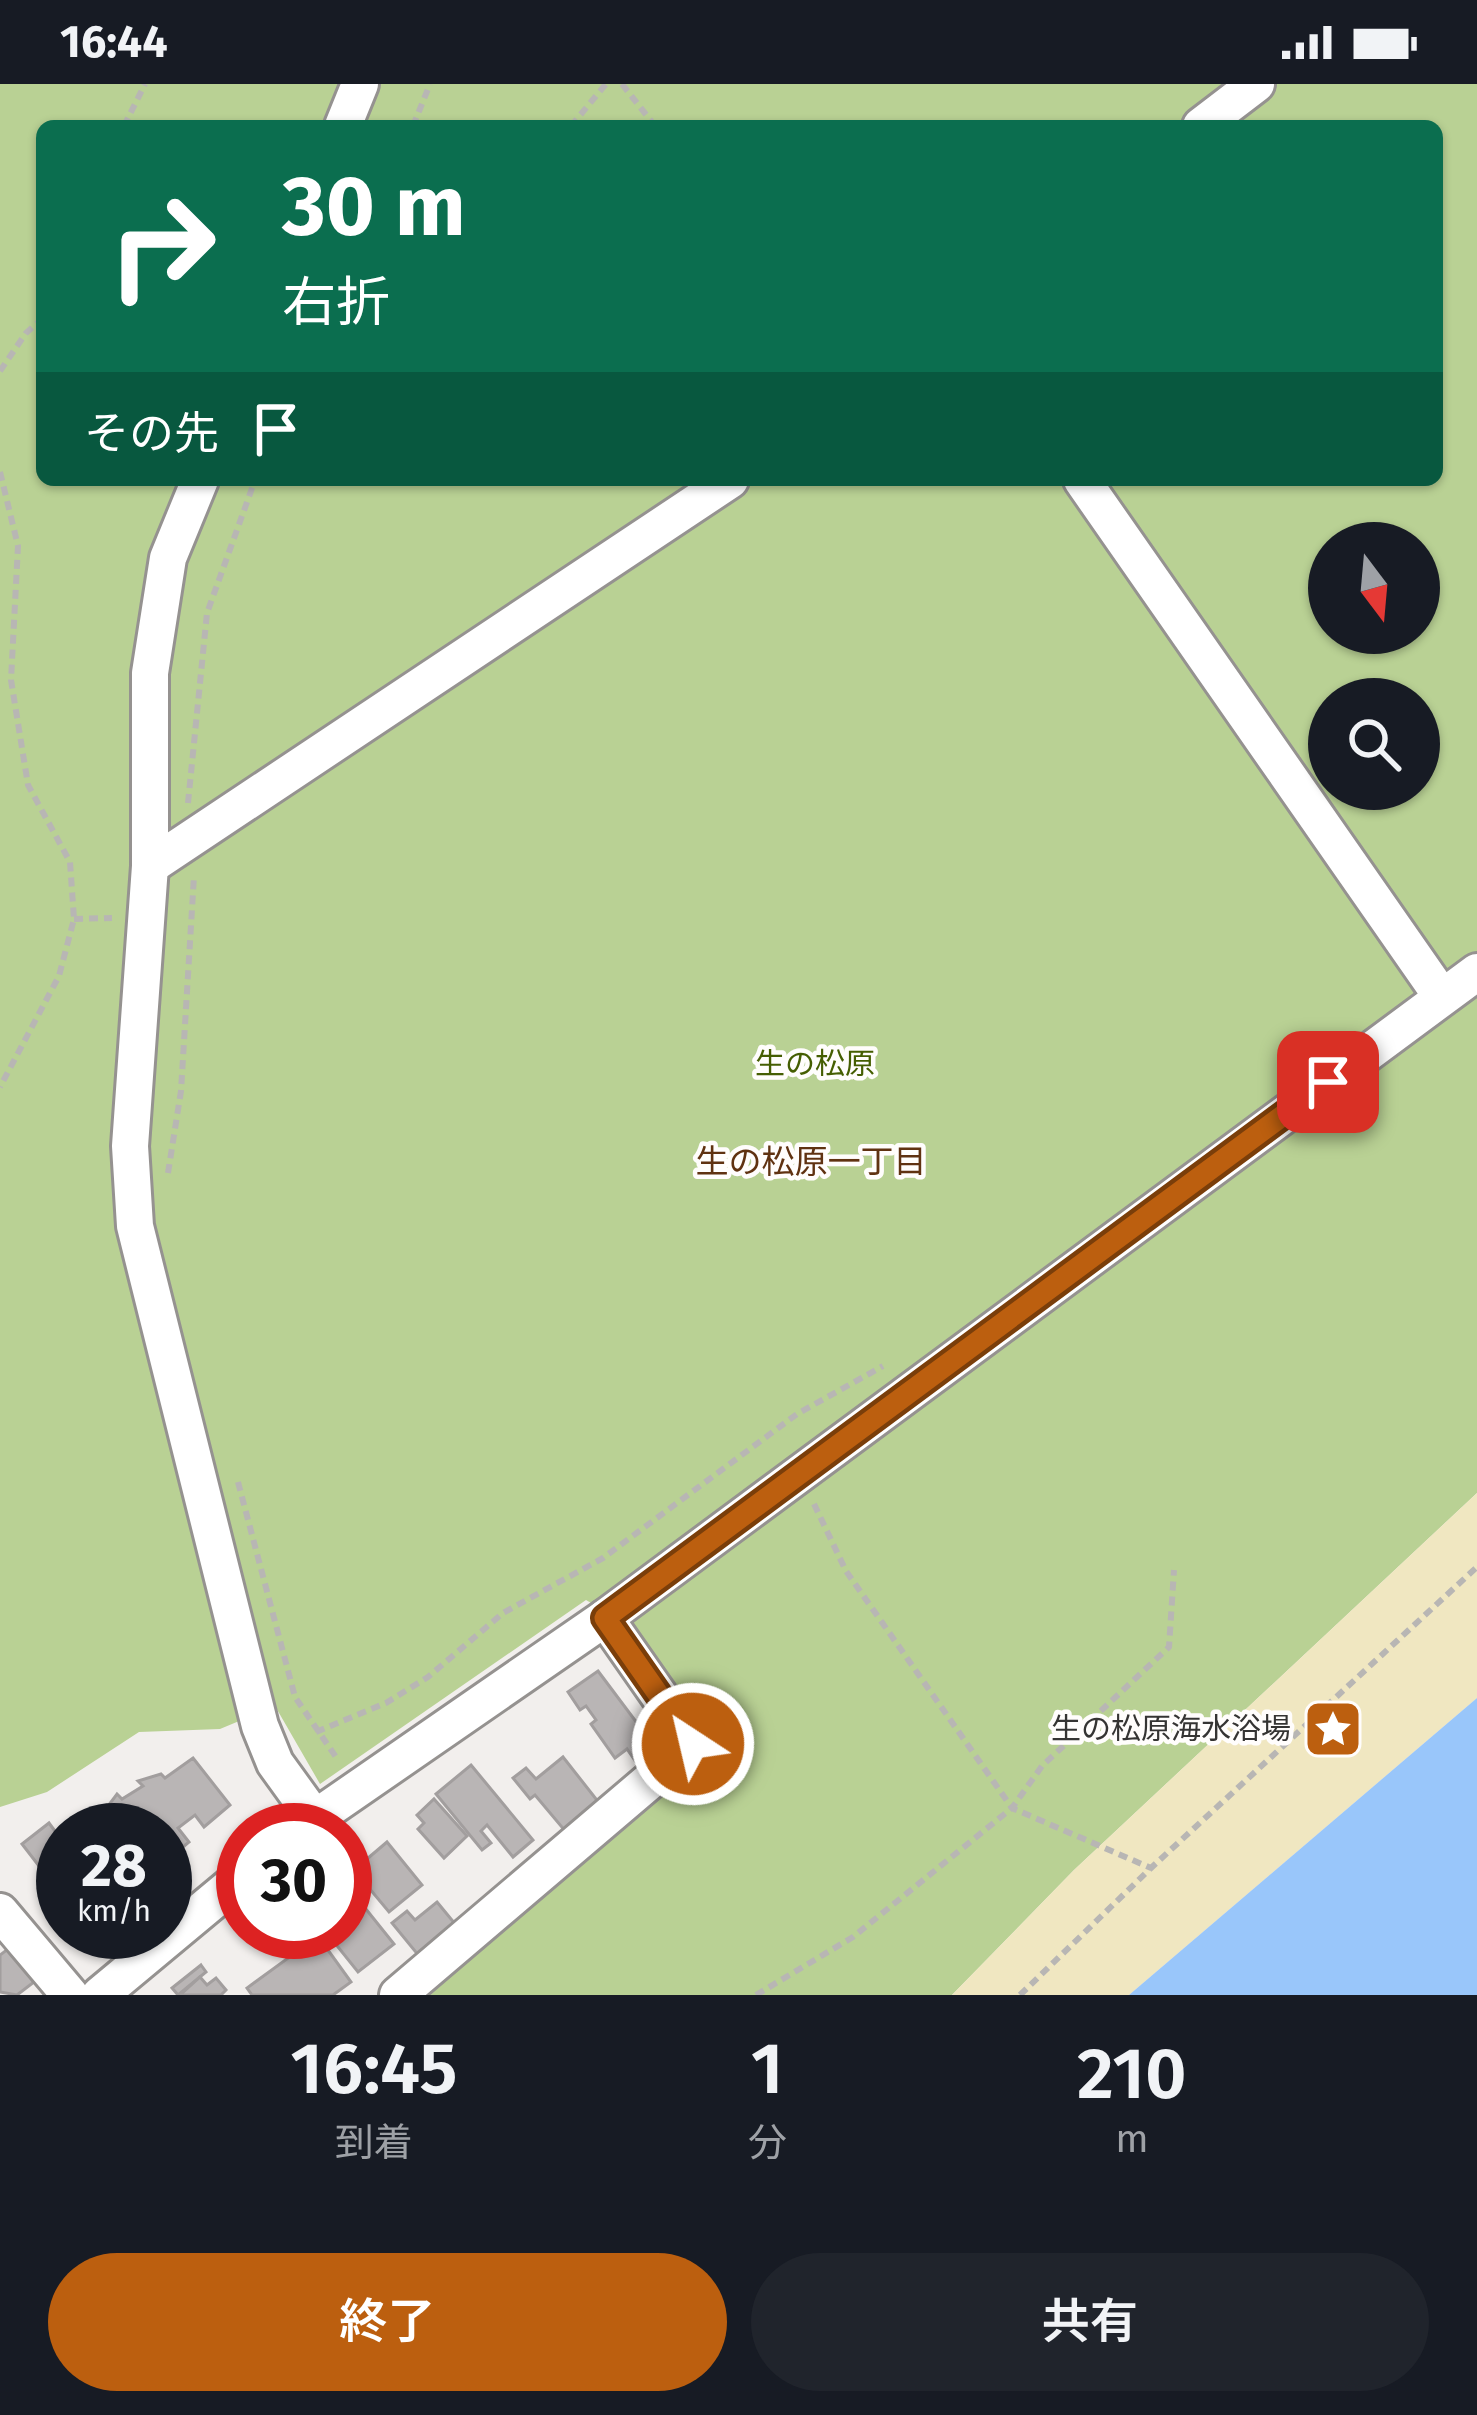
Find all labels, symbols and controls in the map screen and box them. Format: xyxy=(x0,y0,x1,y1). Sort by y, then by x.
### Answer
text: 16:44 xyxy=(60,15,168,69)
text: 30 m xyxy=(282,156,466,257)
icon: right xyxy=(84,168,240,324)
text: 右折 xyxy=(282,271,390,335)
icon: arrive xyxy=(243,396,309,462)
text: その先 xyxy=(84,407,219,461)
north arrow xyxy=(1308,522,1440,654)
map controls xyxy=(1308,522,1440,810)
button: search xyxy=(1308,678,1440,810)
pin xyxy=(1277,1031,1379,1133)
park label: 生の松原 xyxy=(755,1046,875,1082)
icon: arrive xyxy=(1295,1049,1361,1115)
district label: 生の松原一丁目 xyxy=(696,1142,927,1182)
position arrow xyxy=(630,1681,756,1807)
place icon: 生の松原海水浴場 xyxy=(1302,1698,1364,1760)
place label: 生の松原海水浴場 xyxy=(1051,1711,1291,1747)
speed limit sign: 30 xyxy=(216,1803,372,1959)
text: 28 xyxy=(81,1830,147,1902)
text: km/h xyxy=(77,1893,151,1929)
text: 16:45 xyxy=(290,2026,457,2112)
text: 1 xyxy=(751,2026,784,2112)
text: 210 xyxy=(1077,2031,1187,2117)
text: m xyxy=(1115,2116,1149,2162)
text: 到着 xyxy=(335,2120,413,2166)
text: 分 xyxy=(748,2120,787,2166)
button: 終了 xyxy=(48,2253,727,2391)
button: 共有 xyxy=(751,2253,1429,2391)

